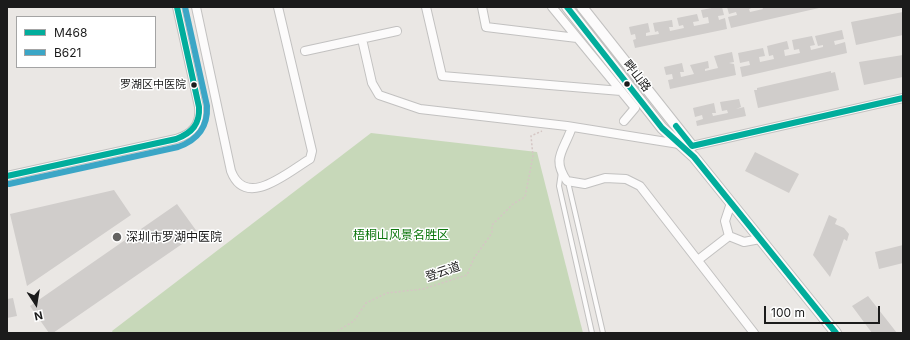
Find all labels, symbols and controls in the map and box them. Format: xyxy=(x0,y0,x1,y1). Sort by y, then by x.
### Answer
legend xyxy=(16,16,156,68)
text: M468 xyxy=(54,25,87,40)
text: B621 xyxy=(54,45,82,60)
street label: 畔山路 xyxy=(620,57,654,95)
place label: 罗湖区中医院 xyxy=(120,78,186,92)
unlabelled marker xyxy=(622,79,632,89)
marker: 罗湖区中医院 xyxy=(189,80,199,90)
park label: 梧桐山风景名胜区 xyxy=(353,228,449,242)
place label: 深圳市罗湖中医院 xyxy=(126,230,222,244)
marker: 深圳市罗湖中医院 xyxy=(111,231,123,243)
street label: 登云道 xyxy=(424,259,462,285)
north arrow xyxy=(16,284,56,324)
scale bar xyxy=(766,298,882,324)
text: 100 m xyxy=(771,305,805,320)
text: N xyxy=(33,308,44,323)

